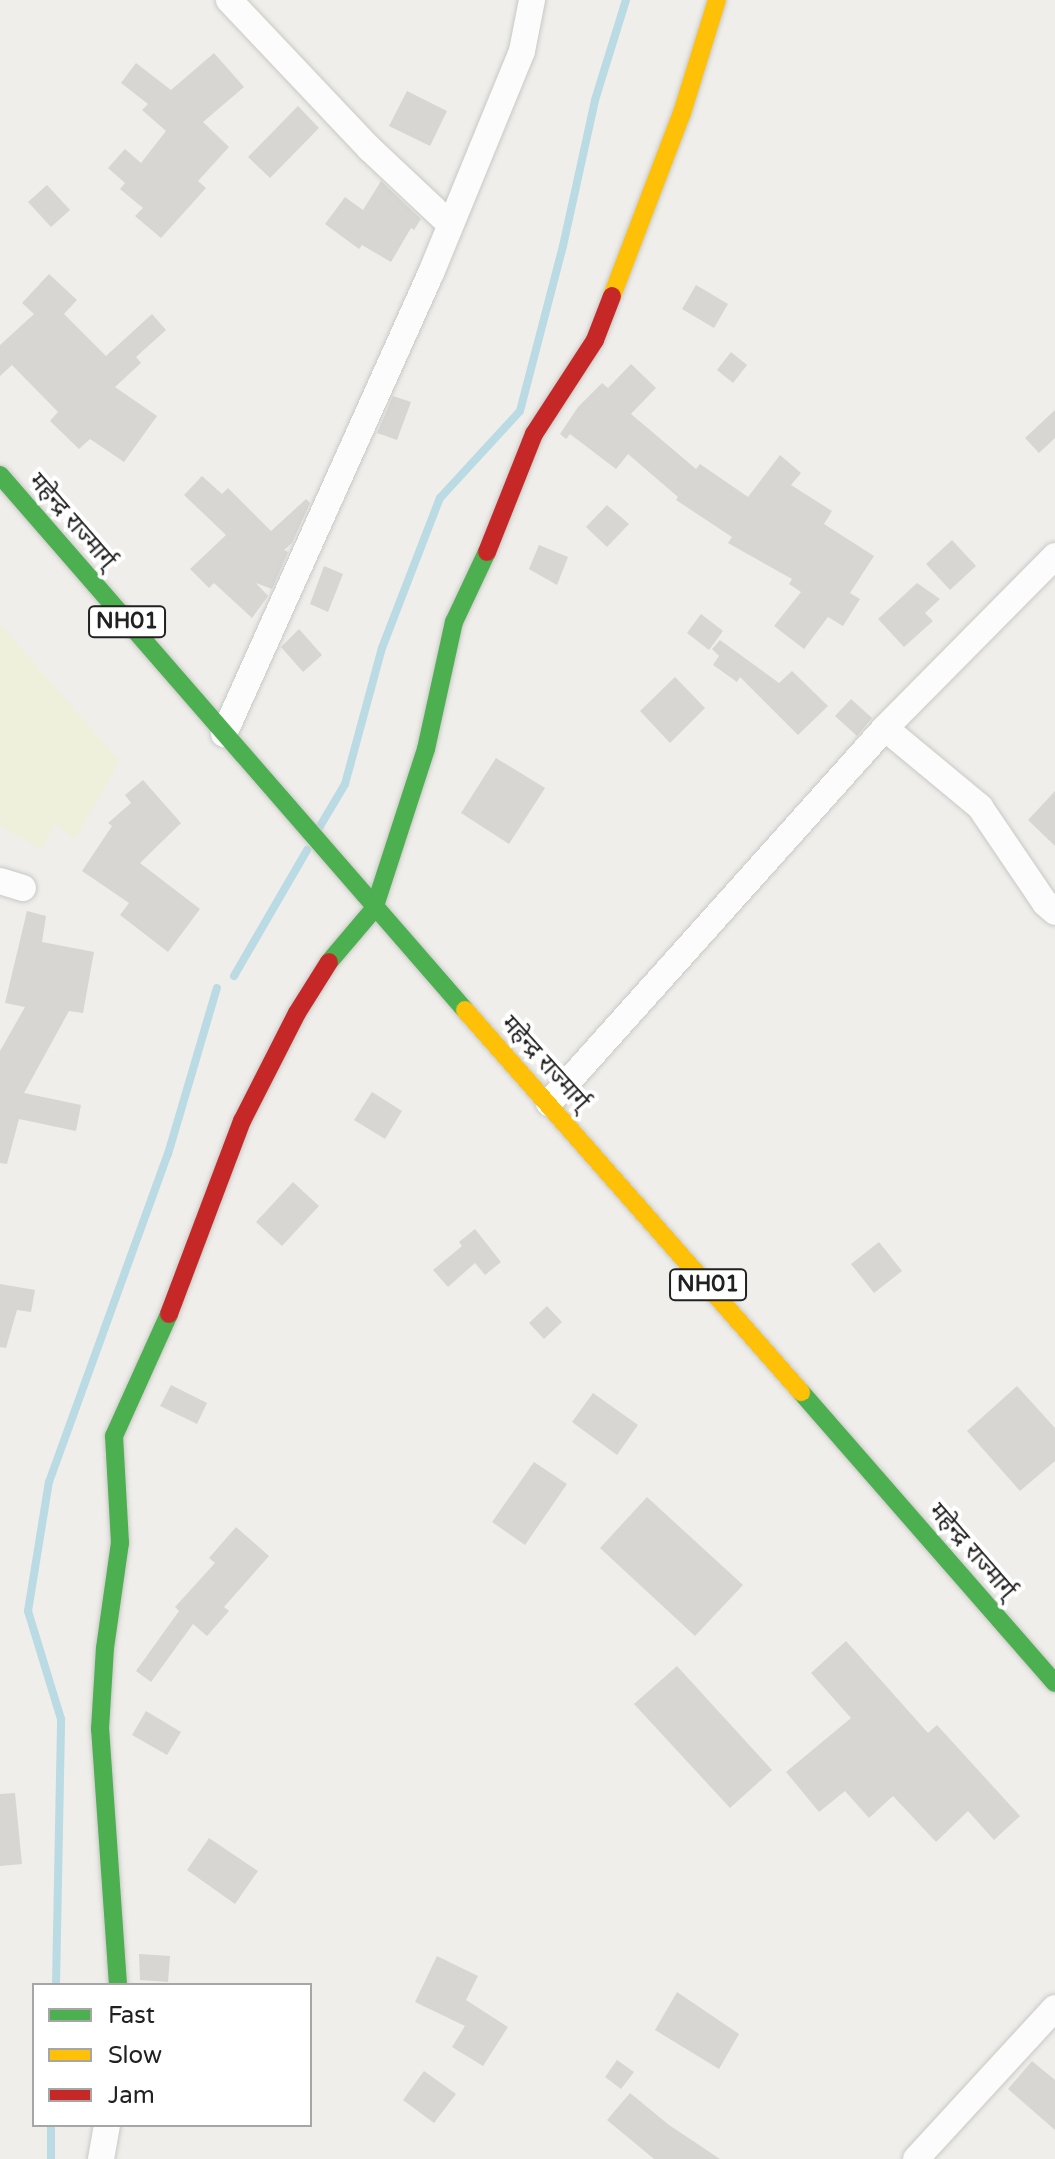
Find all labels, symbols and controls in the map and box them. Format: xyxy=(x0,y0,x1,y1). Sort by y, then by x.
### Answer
street label: महेन्द्र राज्मार्ग् xyxy=(23,467,121,575)
road number: NH01 xyxy=(87,604,167,640)
street label: महेन्द्र राज्मार्ग् xyxy=(495,1010,595,1116)
road number: NH01 xyxy=(668,1267,748,1303)
street label: महेन्द्र राज्मार्ग् xyxy=(923,1497,1021,1605)
legend xyxy=(32,1983,312,2127)
text: Fast xyxy=(108,2001,155,2030)
text: Slow xyxy=(108,2041,162,2070)
text: Jam xyxy=(108,2081,155,2110)

